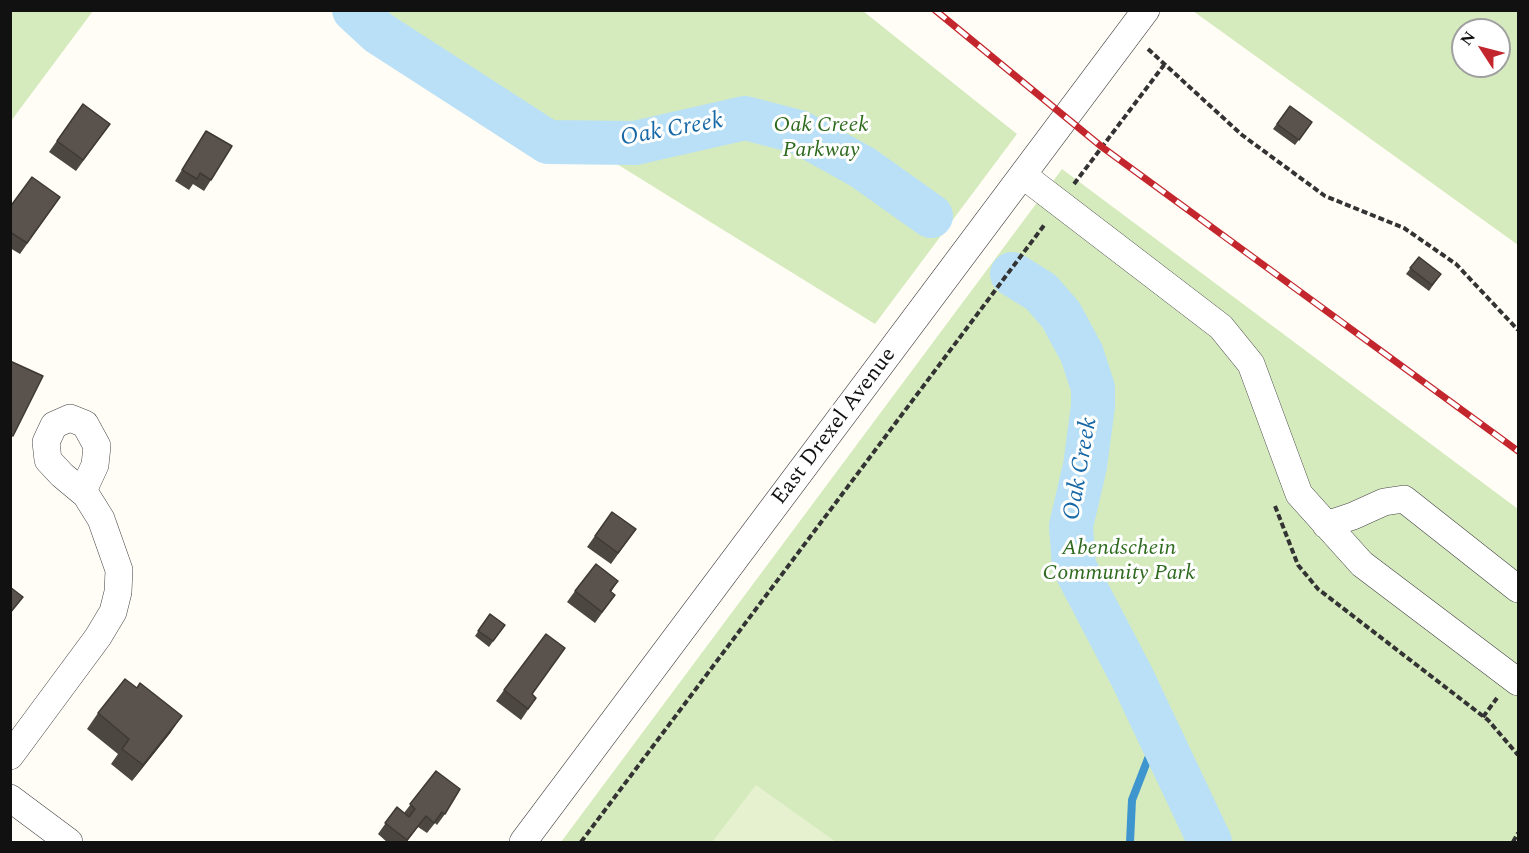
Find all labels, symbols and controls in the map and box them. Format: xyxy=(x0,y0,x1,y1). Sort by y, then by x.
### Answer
north arrow xyxy=(1451,18,1511,78)
text: N xyxy=(1455,26,1482,51)
water label: Oak Creek xyxy=(618,108,726,154)
park label: Oak Creek Parkway xyxy=(773,114,869,166)
street label: East Drexel Avenue xyxy=(767,343,903,511)
water label: Oak Creek xyxy=(1059,415,1105,523)
park label: Abendschein Community Park xyxy=(1043,537,1195,588)

